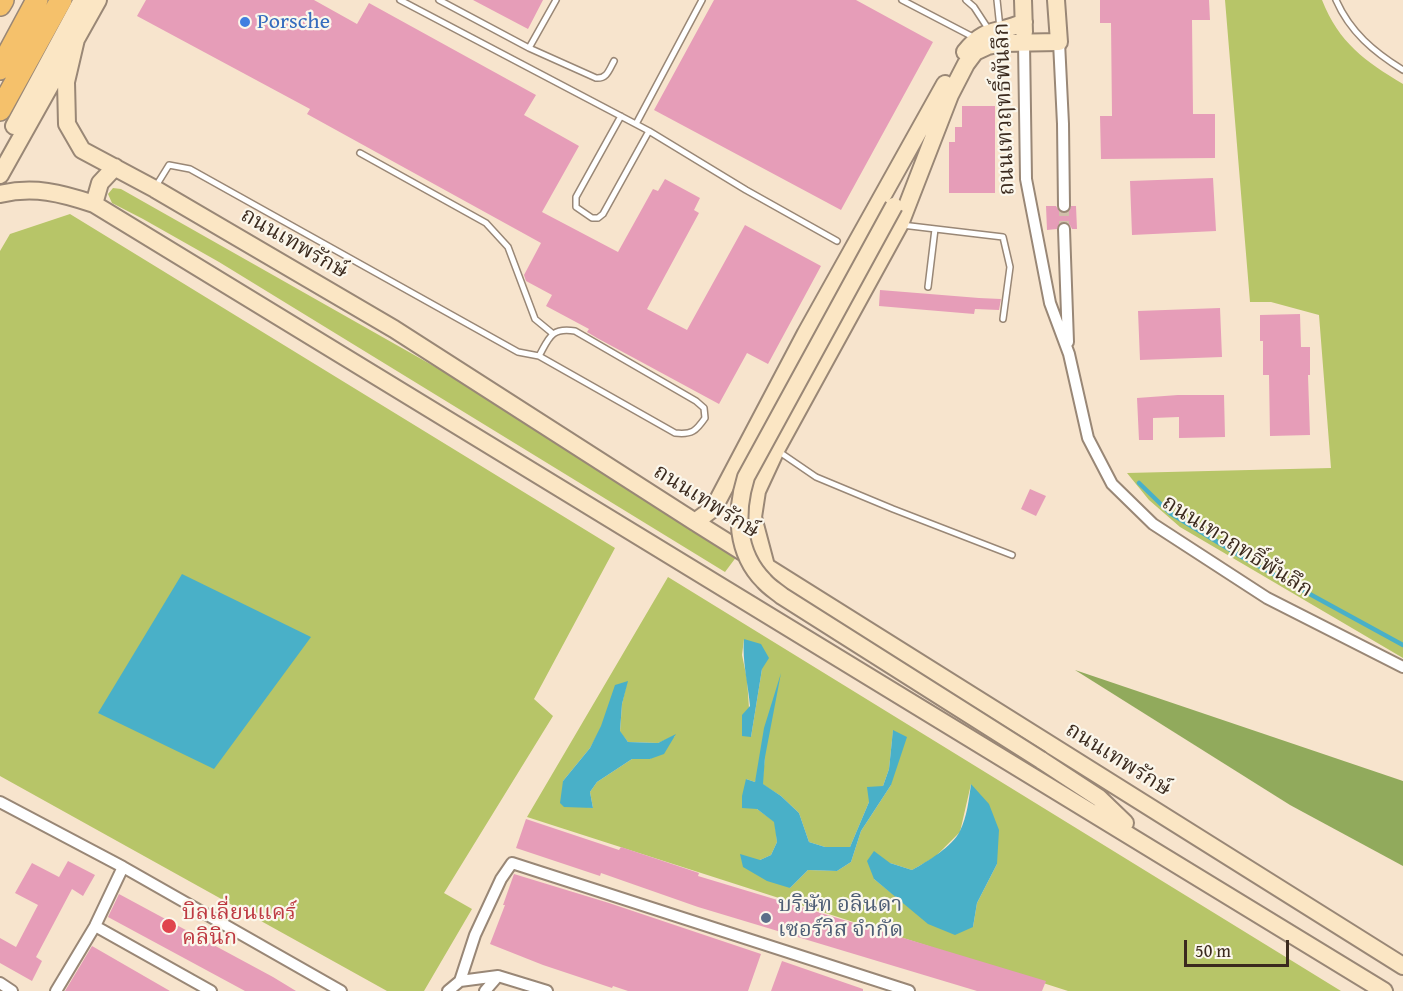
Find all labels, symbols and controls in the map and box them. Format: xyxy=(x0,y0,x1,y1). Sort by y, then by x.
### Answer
place label: Porsche xyxy=(257,9,330,35)
marker: Porsche xyxy=(238,15,252,29)
street label: ถนนเทวฤทธิ์พันลึก xyxy=(989,22,1021,196)
street label: ถนนเทพรักษ์ xyxy=(236,203,352,285)
street label: ถนนเทพรักษ์ xyxy=(648,459,764,545)
street label: ถนนเทวฤทธิ์พันลึก xyxy=(1157,490,1317,604)
street label: ถนนเทพรักษ์ xyxy=(1060,717,1176,803)
place label: บริษัท อลินดา เซอร์วิส จำกัด xyxy=(778,892,903,944)
place label: บิลเลี่ยนแคร์ คลินิก xyxy=(182,900,296,951)
marker: บริษัท อลินดา เซอร์วิส จำกัด xyxy=(759,911,773,925)
marker: บิลเลี่ยนแคร์ คลินิก xyxy=(160,917,178,935)
scale bar xyxy=(1187,928,1292,966)
text: 50 m xyxy=(1195,937,1231,964)

